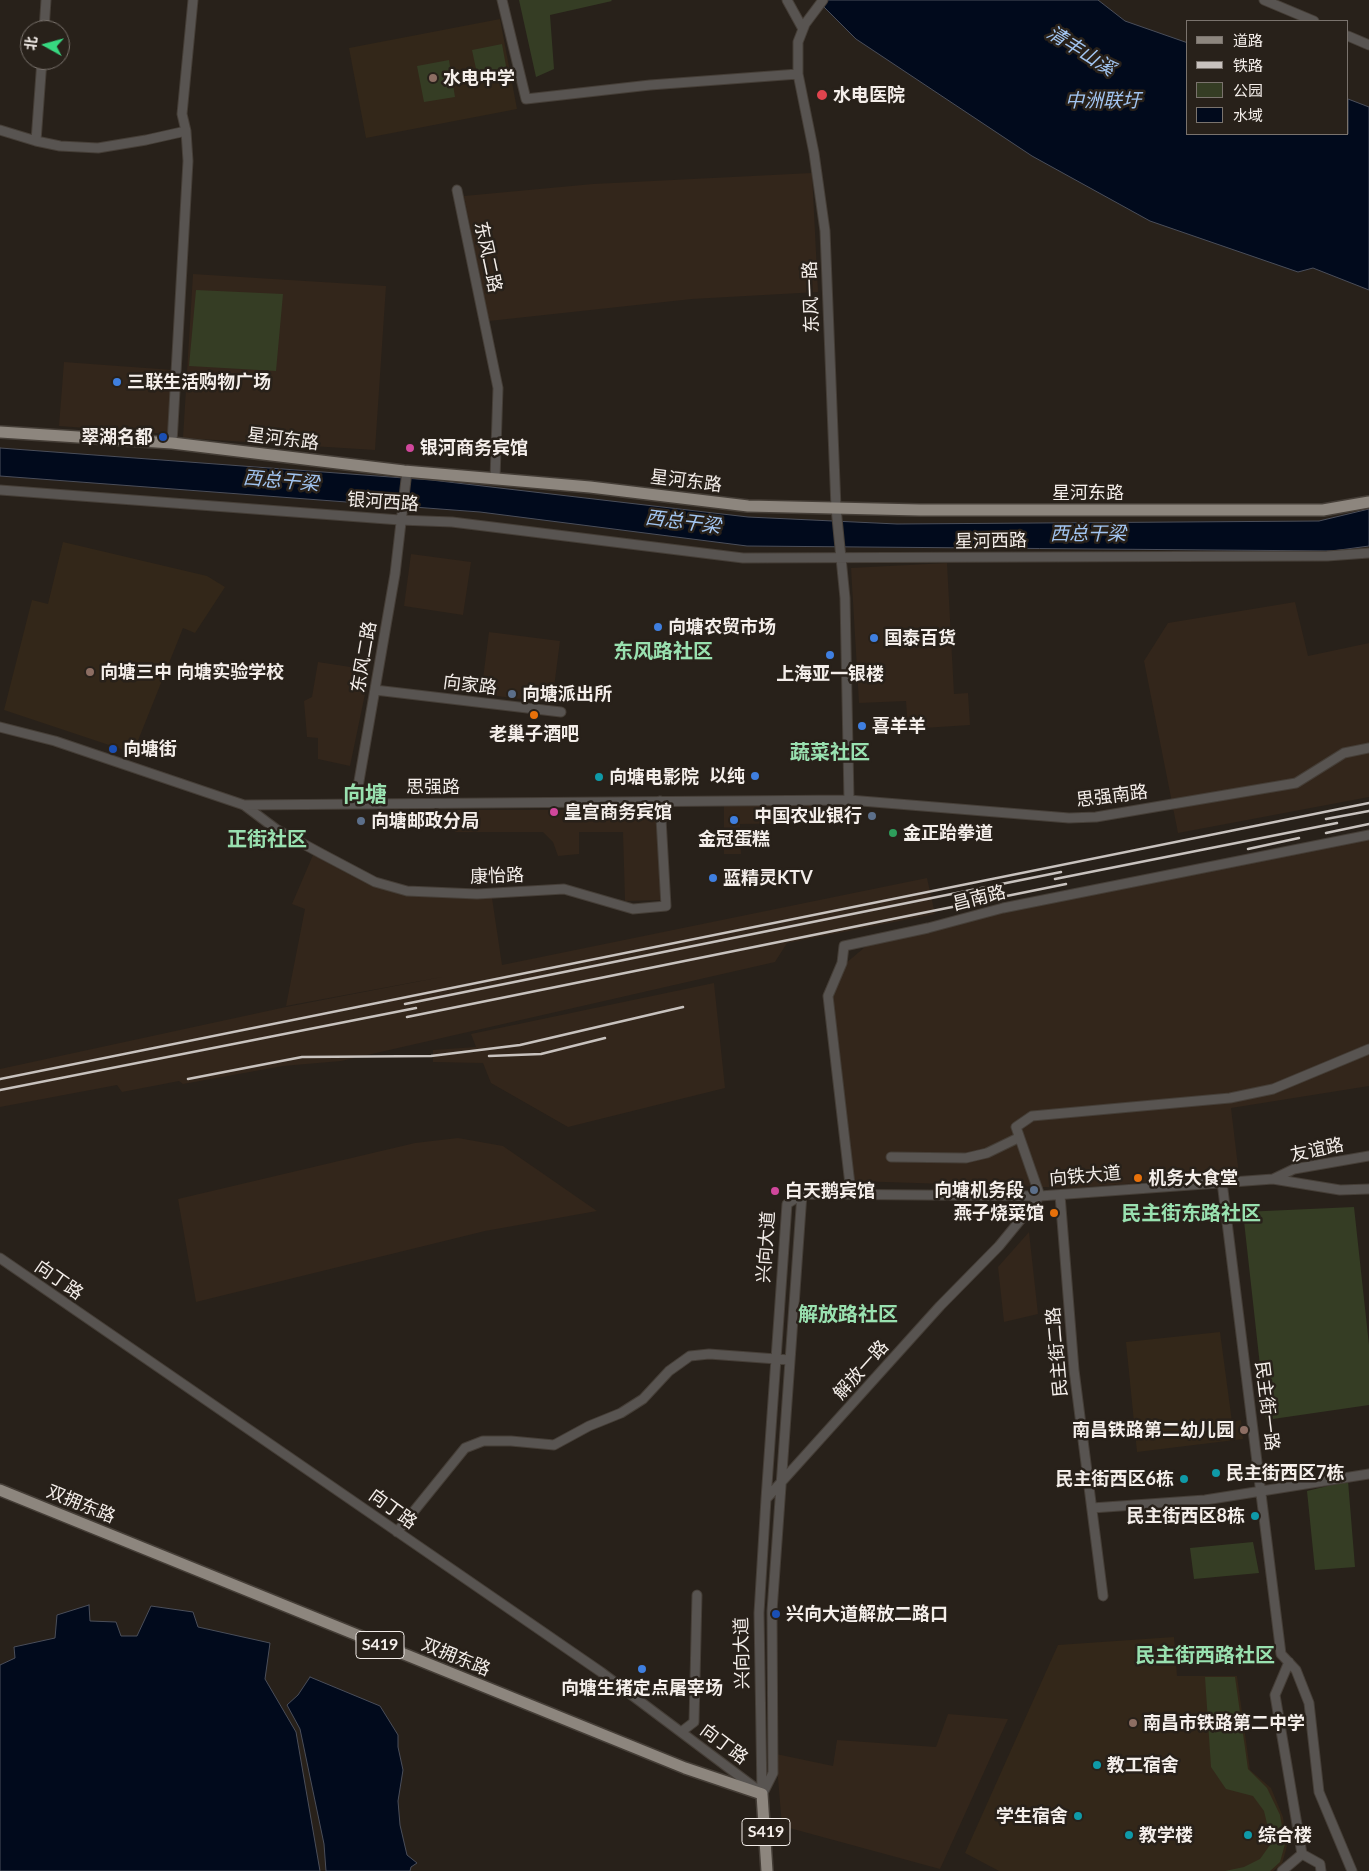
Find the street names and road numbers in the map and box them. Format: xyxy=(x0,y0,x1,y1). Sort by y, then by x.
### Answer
street label: 东风二路 xyxy=(470,220,506,294)
street label: 东风一路 xyxy=(799,261,823,333)
street label: 星河东路 xyxy=(246,424,320,454)
street label: 星河东路 xyxy=(649,466,723,496)
street label: 星河东路 xyxy=(1052,482,1124,504)
street label: 银河西路 xyxy=(346,489,420,515)
street label: 星河西路 xyxy=(955,530,1027,552)
street label: 东风二路 xyxy=(347,620,381,694)
street label: 向家路 xyxy=(442,671,498,699)
street label: 思强路 xyxy=(406,776,460,798)
street label: 思强南路 xyxy=(1075,781,1149,811)
street label: 康怡路 xyxy=(470,864,524,888)
street label: 昌南路 xyxy=(950,881,1008,915)
street label: 友谊路 xyxy=(1288,1134,1346,1166)
street label: 向铁大道 xyxy=(1048,1162,1122,1190)
street label: 兴向大道 xyxy=(753,1210,779,1284)
street label: 向丁路 xyxy=(31,1256,87,1304)
street label: 民主街二路 xyxy=(1042,1306,1072,1398)
street label: 解放一路 xyxy=(829,1336,893,1404)
street label: 民主街一路 xyxy=(1251,1360,1283,1452)
street label: 双拥东路 xyxy=(44,1481,118,1527)
street label: 向丁路 xyxy=(365,1484,421,1534)
street label: 兴向大道 xyxy=(731,1617,753,1689)
road number: S419 xyxy=(356,1632,404,1658)
street label: 双拥东路 xyxy=(419,1634,493,1680)
street label: 向丁路 xyxy=(696,1719,752,1769)
road number: S419 xyxy=(742,1818,790,1845)

